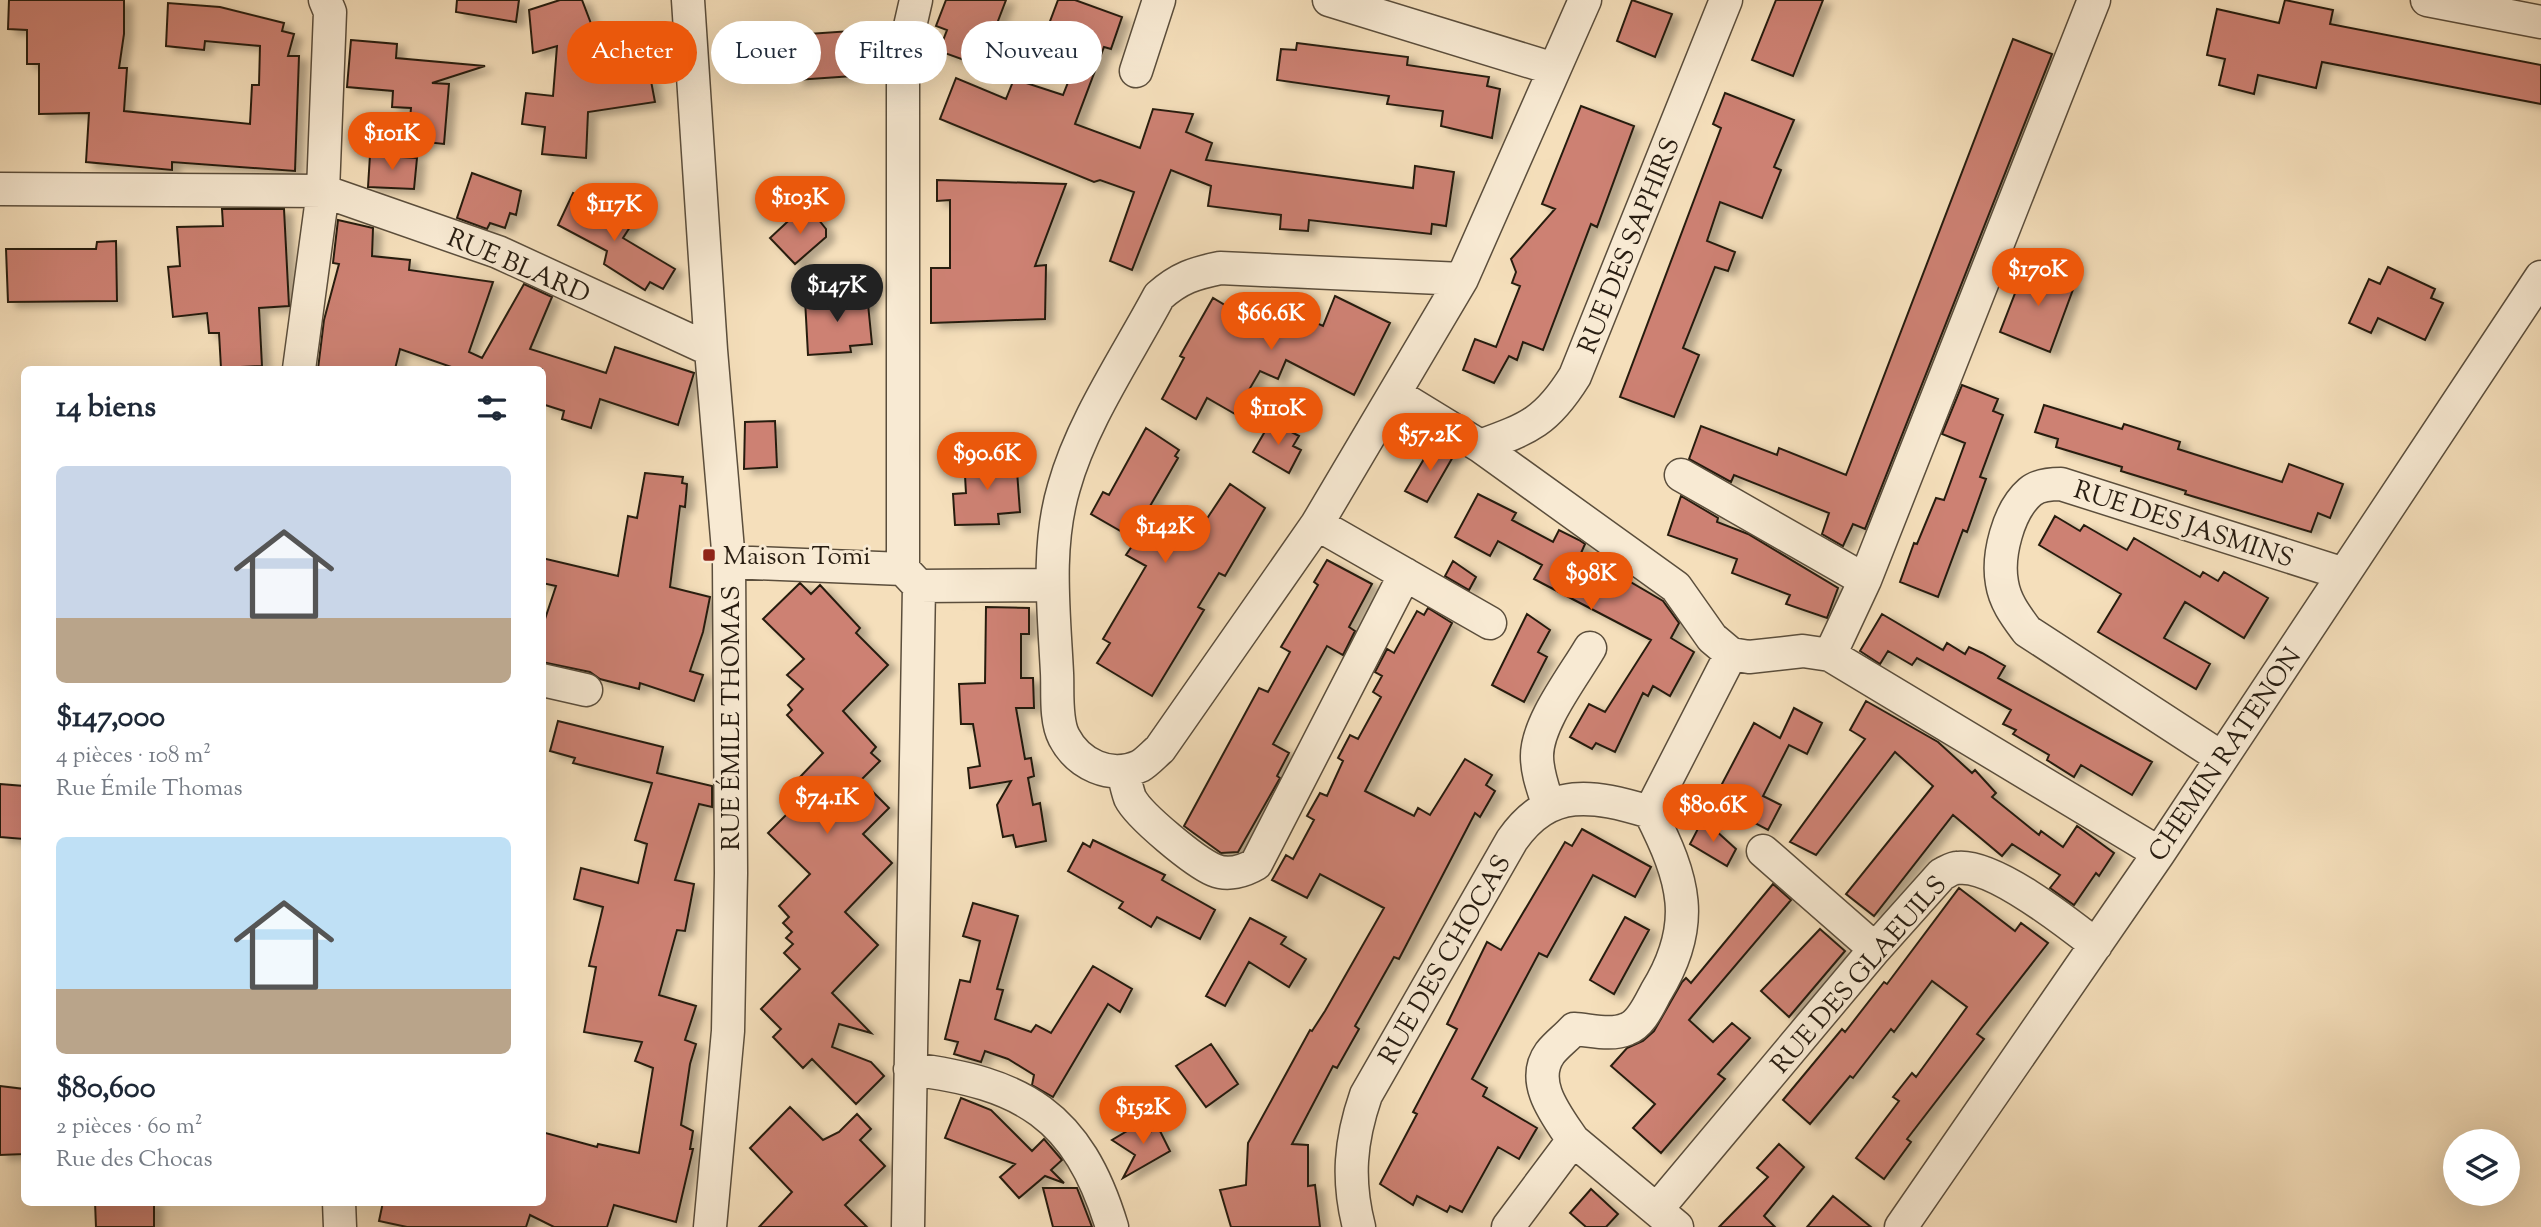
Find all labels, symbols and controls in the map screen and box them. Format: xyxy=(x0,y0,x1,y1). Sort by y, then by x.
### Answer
chip: Acheter xyxy=(567,21,697,84)
chip: Louer xyxy=(711,21,821,84)
chip: Filtres xyxy=(835,21,947,84)
chip: Nouveau xyxy=(961,21,1102,84)
pin: $101K xyxy=(343,113,441,172)
text: $101K xyxy=(364,118,420,151)
street label: RUE DES SAPHIRS xyxy=(1570,132,1691,360)
pin: $103K xyxy=(751,176,849,236)
text: $103K xyxy=(771,182,829,215)
pin: $117K xyxy=(565,184,663,243)
text: $117K xyxy=(586,189,642,222)
street label: RUE BLARD xyxy=(441,221,595,314)
pin: $170K xyxy=(1989,248,2087,308)
text: $170K xyxy=(2008,254,2068,287)
pin: $147K xyxy=(788,264,886,324)
text: $147K xyxy=(807,270,867,303)
pin: $66.6K xyxy=(1214,292,1328,352)
text: $66.6K xyxy=(1237,298,1305,331)
text: 14 biens xyxy=(56,387,156,430)
pin: $110K xyxy=(1229,388,1327,447)
icon: filters xyxy=(473,389,511,427)
text: $110K xyxy=(1250,393,1306,426)
pin: $57.2K xyxy=(1373,414,1487,473)
text: $57.2K xyxy=(1398,419,1462,452)
pin: $90.6K xyxy=(930,433,1044,492)
text: $90.6K xyxy=(953,438,1021,471)
street label: RUE DES JASMINS xyxy=(2069,472,2298,578)
pin: $142K xyxy=(1116,505,1214,565)
icon: home xyxy=(221,511,347,637)
text: $142K xyxy=(1135,511,1195,544)
place label: Maison Tomi xyxy=(723,539,871,576)
marker: Maison Tomi xyxy=(701,547,717,563)
pin: $98K xyxy=(1550,552,1632,612)
text: $98K xyxy=(1565,558,1617,591)
street label: RUE ÉMILE THOMAS xyxy=(714,585,751,851)
street label: CHEMIN RATENON xyxy=(2141,641,2312,870)
text: $147,000 xyxy=(56,697,165,740)
text: 4 pièces · 108 m² xyxy=(56,740,211,773)
text: Rue Émile Thomas xyxy=(56,773,243,806)
pin: $74.1K xyxy=(770,776,884,836)
text: $74.1K xyxy=(795,782,859,815)
pin: $80.6K xyxy=(1656,784,1770,844)
text: $80.6K xyxy=(1679,790,1747,823)
street label: RUE DES CHOCAS xyxy=(1371,848,1521,1072)
street label: RUE DES GLAEUILS xyxy=(1763,869,1956,1083)
icon: home xyxy=(221,882,347,1008)
text: $80,600 xyxy=(56,1068,156,1111)
pin: $152K xyxy=(1094,1086,1192,1146)
text: $152K xyxy=(1115,1092,1171,1125)
text: 2 pièces · 60 m² xyxy=(56,1111,203,1144)
map controls xyxy=(2443,1129,2520,1206)
button: layers xyxy=(2443,1129,2520,1206)
text: Rue des Chocas xyxy=(56,1144,213,1177)

